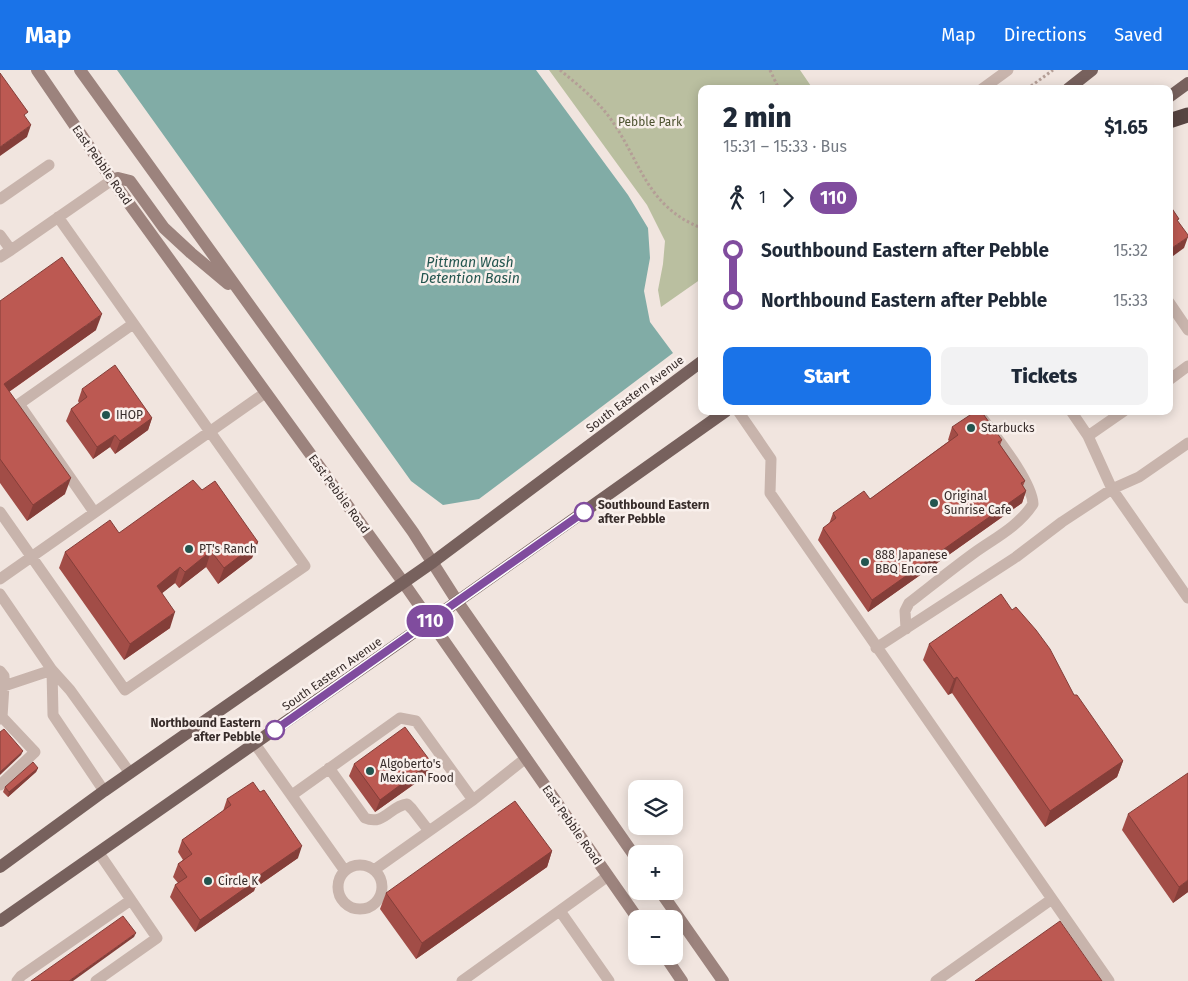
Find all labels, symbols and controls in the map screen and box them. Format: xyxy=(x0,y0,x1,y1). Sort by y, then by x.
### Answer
text: Map xyxy=(25,21,71,49)
text: Map xyxy=(941,24,976,46)
text: Directions xyxy=(1004,24,1086,46)
text: Saved xyxy=(1114,24,1163,46)
text: 2 min xyxy=(723,101,792,134)
park label: Pebble Park xyxy=(618,115,683,129)
text: $1.65 xyxy=(1104,116,1148,139)
street label: East Pebble Road xyxy=(69,122,135,208)
text: 15:31 – 15:33 · Bus xyxy=(723,137,847,156)
icon: walk xyxy=(723,184,751,212)
icon: forward xyxy=(774,184,802,212)
text: 110 xyxy=(820,187,847,209)
text: 1 xyxy=(759,188,766,207)
text: Southbound Eastern after Pebble xyxy=(761,239,1049,262)
text: 15:32 xyxy=(1113,241,1148,260)
water label: Pittman Wash Detention Basin xyxy=(420,254,520,287)
text: Northbound Eastern after Pebble xyxy=(761,289,1047,312)
text: 15:33 xyxy=(1113,291,1148,310)
button: Start xyxy=(723,347,931,405)
button: Tickets xyxy=(941,347,1148,405)
street label: South Eastern Avenue xyxy=(583,353,687,435)
place label: IHOP xyxy=(116,408,143,422)
marker: IHOP xyxy=(100,409,112,421)
place label: Starbucks xyxy=(981,421,1035,435)
marker: Starbucks xyxy=(965,422,977,434)
street label: East Pebble Road xyxy=(306,452,372,536)
place label: Original Sunrise Cafe xyxy=(944,489,1011,517)
marker: Original Sunrise Cafe xyxy=(928,497,940,509)
place label: Southbound Eastern after Pebble xyxy=(598,498,710,526)
marker: Southbound Eastern after Pebble xyxy=(574,502,594,522)
place label: PT's Ranch xyxy=(199,542,257,556)
marker: PT's Ranch xyxy=(183,543,195,555)
place label: 888 Japanese BBQ Encore xyxy=(875,548,947,576)
marker: 888 Japanese BBQ Encore xyxy=(859,556,871,568)
line badge: 110 xyxy=(401,605,459,637)
text: 110 xyxy=(417,610,443,632)
street label: South Eastern Avenue xyxy=(279,634,385,714)
place label: Northbound Eastern after Pebble xyxy=(150,716,261,744)
marker: Northbound Eastern after Pebble xyxy=(265,720,285,740)
place label: Algoberto's Mexican Food xyxy=(380,757,454,785)
marker: Algoberto's Mexican Food xyxy=(364,765,376,777)
map controls xyxy=(628,780,683,965)
button: layers xyxy=(628,780,683,835)
street label: East Pebble Road xyxy=(539,782,605,868)
button: + xyxy=(628,845,683,900)
place label: Circle K xyxy=(218,874,259,888)
marker: Circle K xyxy=(202,875,214,887)
button: − xyxy=(628,910,683,965)

